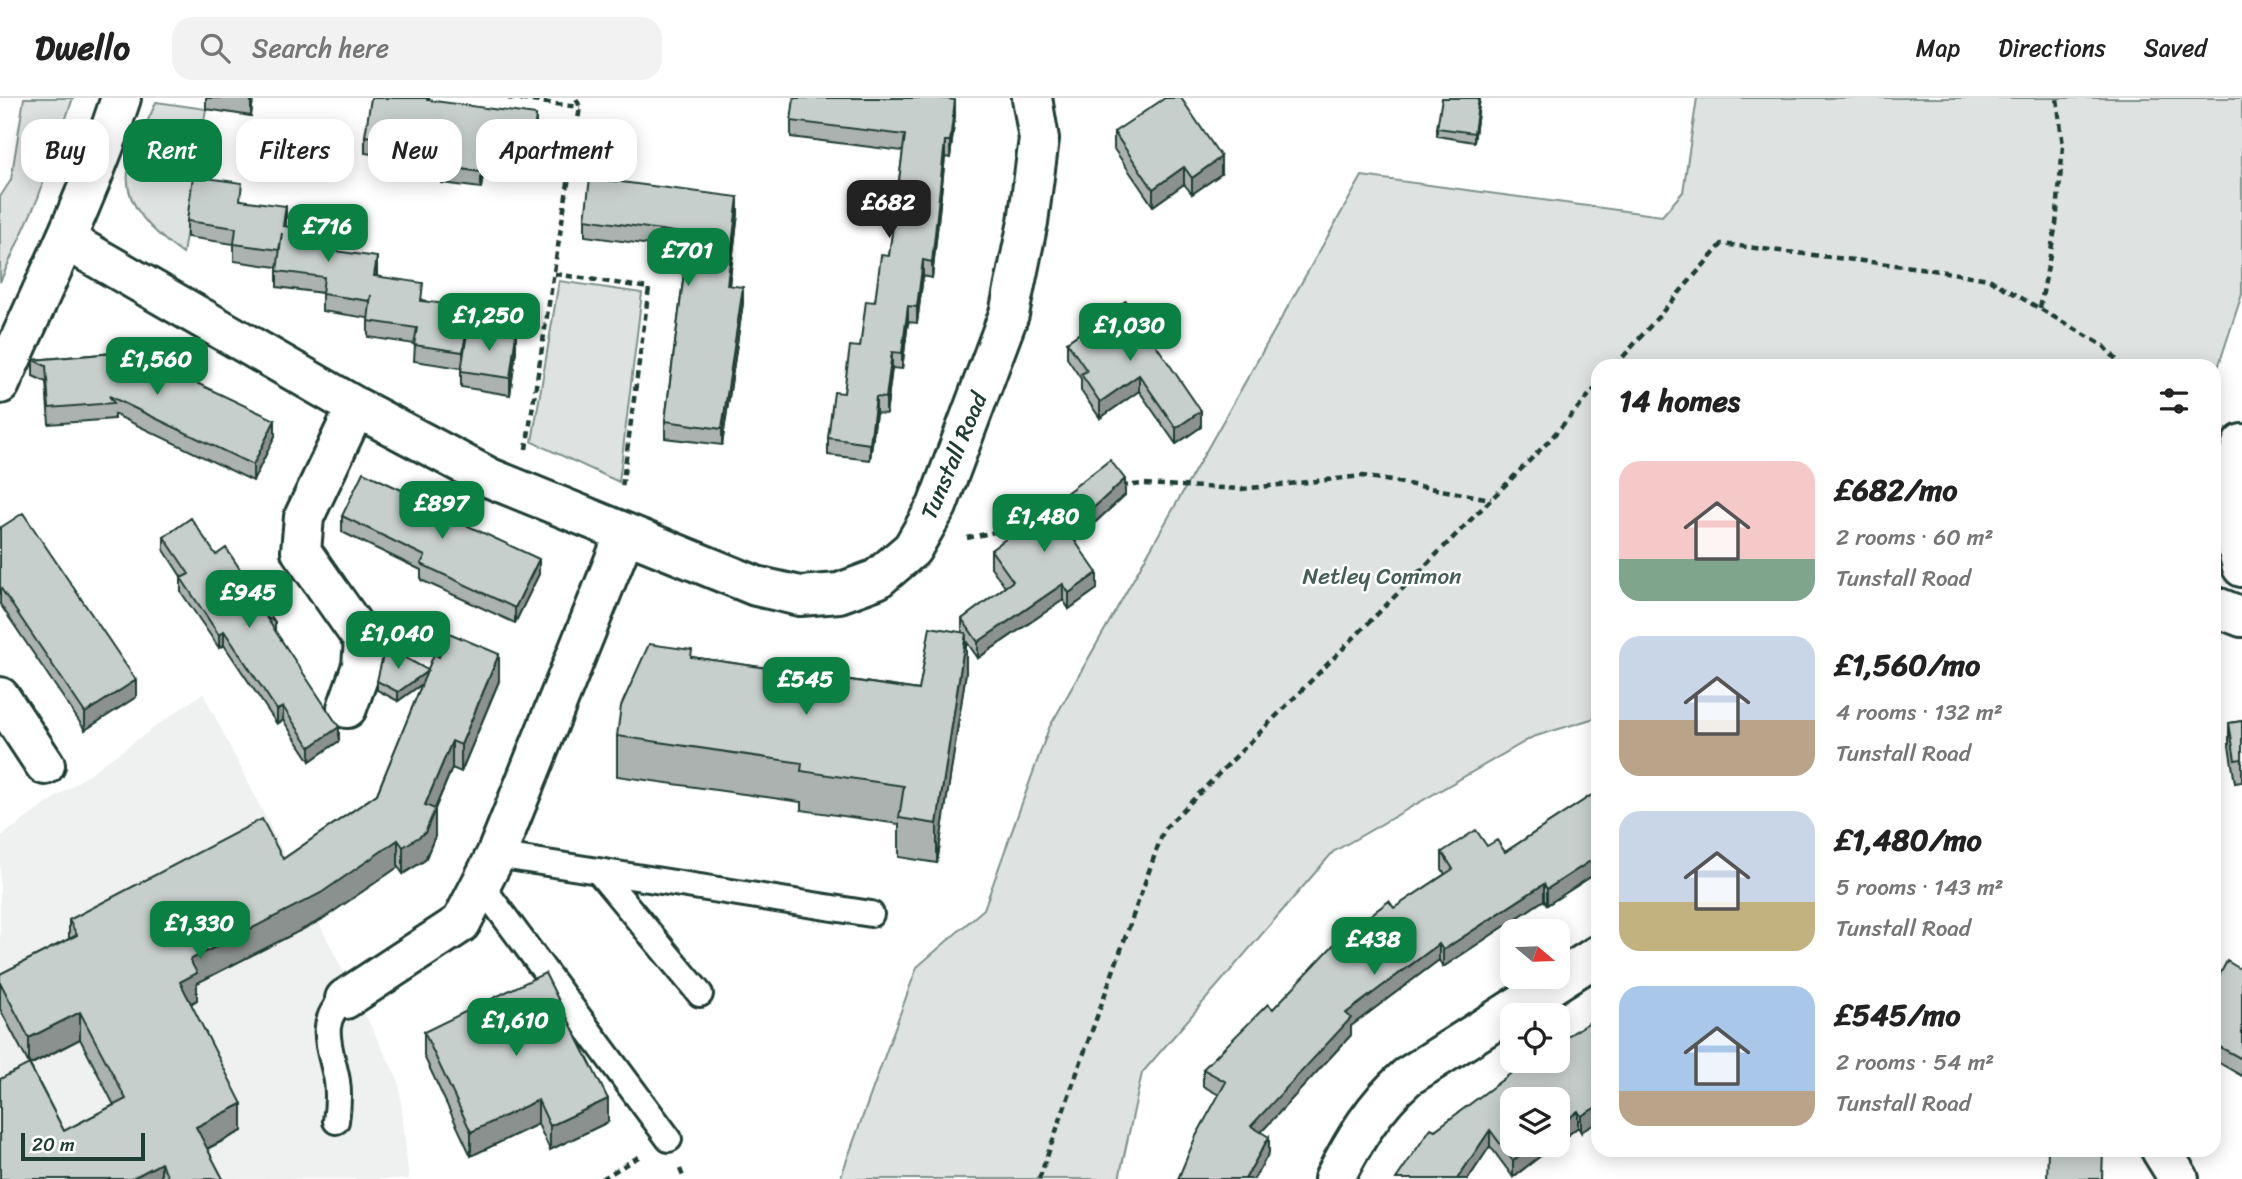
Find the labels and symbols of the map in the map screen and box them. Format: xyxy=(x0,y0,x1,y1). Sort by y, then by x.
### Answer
pin: £682 xyxy=(848,180,930,240)
pin: £716 xyxy=(287,204,369,264)
pin: £701 xyxy=(647,228,729,288)
pin: £1,250 xyxy=(432,294,546,353)
pin: £1,030 xyxy=(1073,303,1187,363)
pin: £1,560 xyxy=(100,338,214,397)
street label: Tunstall Road xyxy=(909,384,1000,526)
pin: £897 xyxy=(401,482,483,541)
pin: £1,480 xyxy=(987,494,1101,554)
park label: Netley Common xyxy=(1302,556,1462,597)
pin: £945 xyxy=(208,570,290,630)
pin: £1,040 xyxy=(341,612,455,671)
pin: £545 xyxy=(765,658,847,717)
pin: £1,330 xyxy=(143,902,257,961)
pin: £438 xyxy=(1333,918,1415,977)
north arrow xyxy=(1500,919,1570,989)
pin: £1,610 xyxy=(459,998,573,1058)
scale bar xyxy=(21,1130,145,1162)

